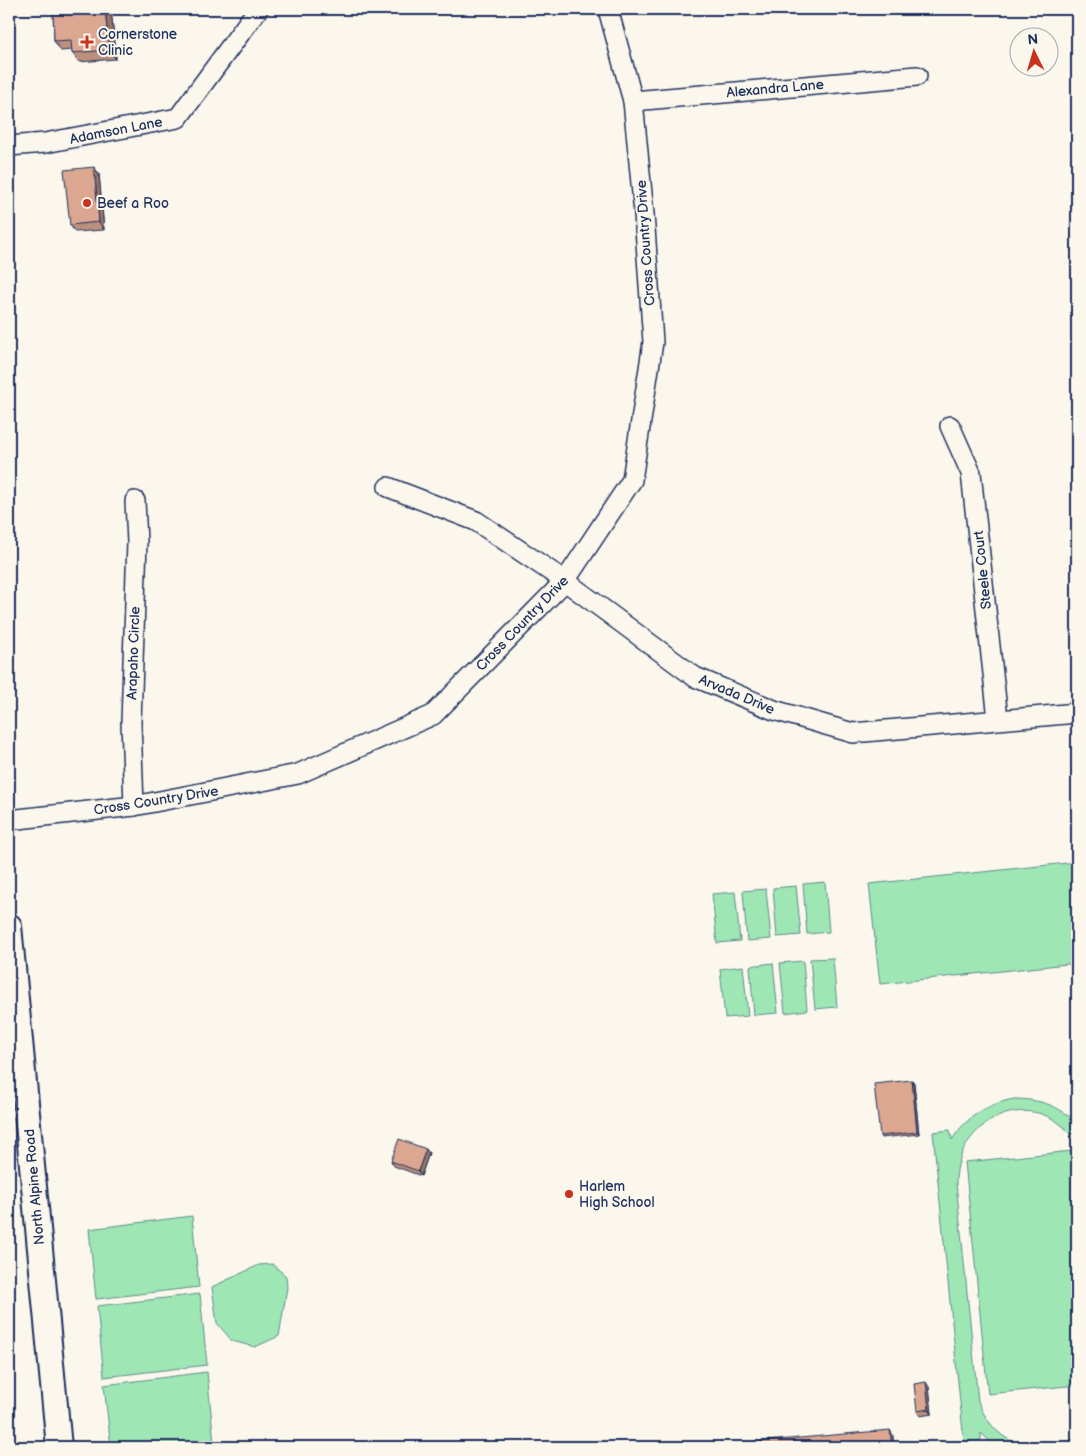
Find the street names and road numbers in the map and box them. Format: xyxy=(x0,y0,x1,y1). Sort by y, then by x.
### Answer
street label: Alexandra Lane xyxy=(726,76,825,101)
street label: Adamson Lane xyxy=(68,113,164,148)
street label: Cross Country Drive xyxy=(633,180,658,306)
street label: Steele Court xyxy=(970,529,995,610)
street label: Cross Country Drive xyxy=(472,572,572,675)
street label: Arapaho Circle xyxy=(123,606,144,700)
street label: Arvada Drive xyxy=(696,671,777,718)
street label: Cross Country Drive xyxy=(93,782,220,819)
street label: North Alpine Road xyxy=(21,1128,48,1246)

